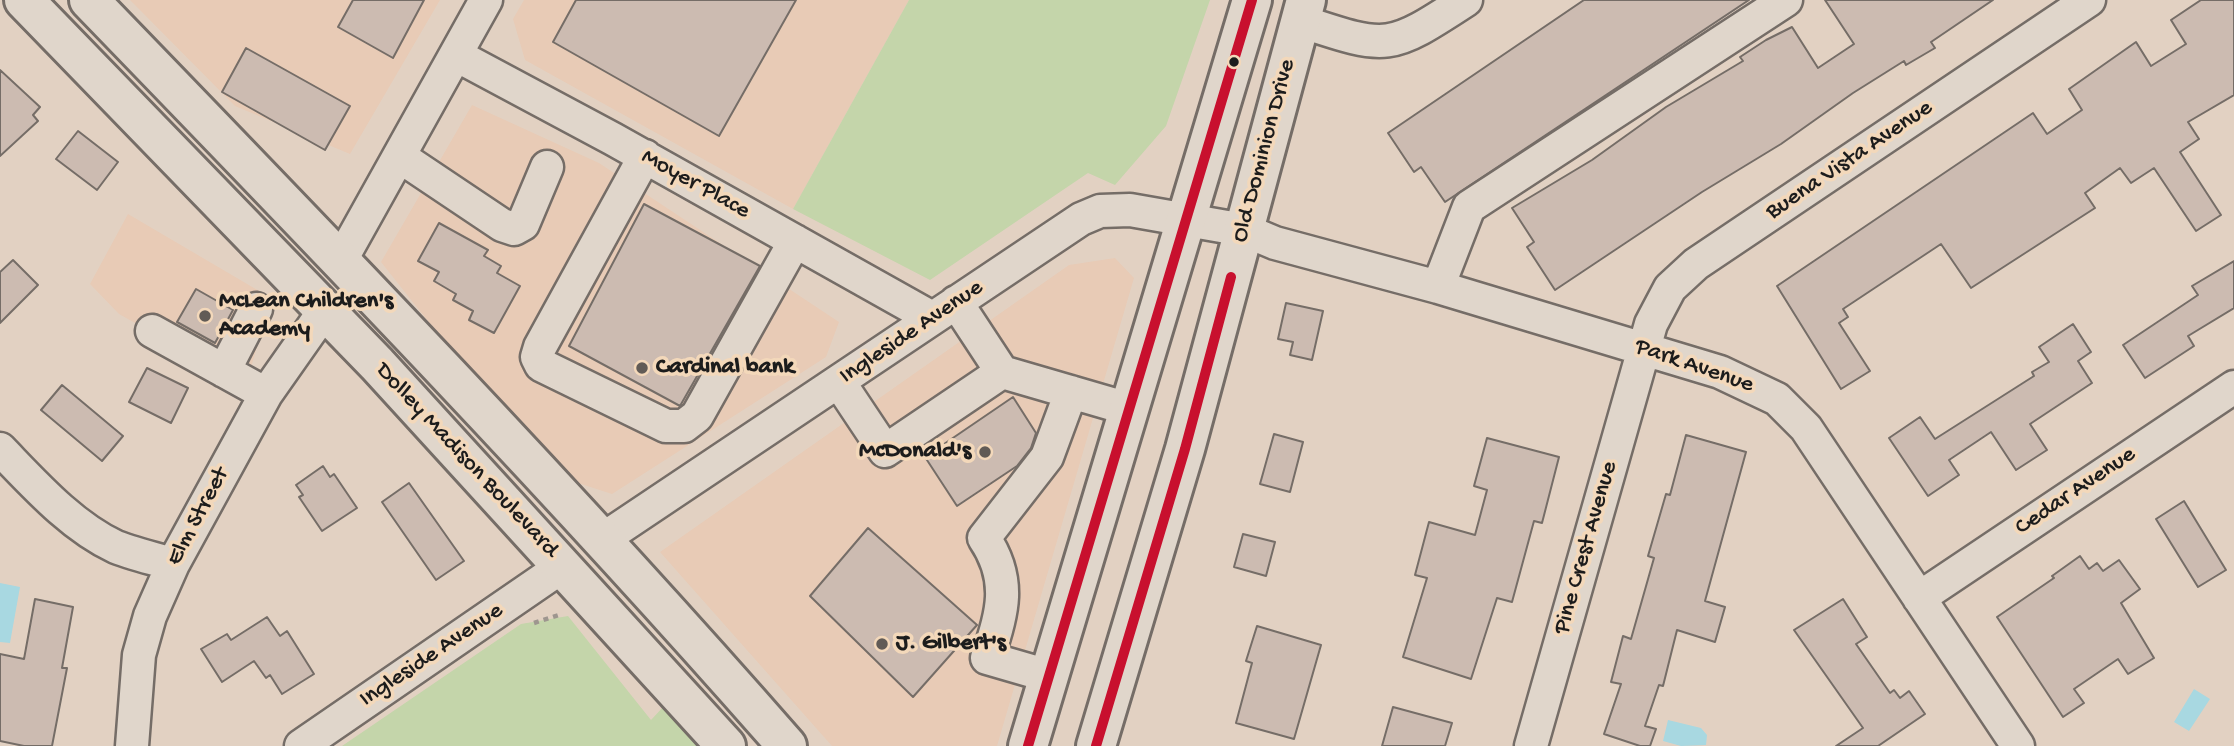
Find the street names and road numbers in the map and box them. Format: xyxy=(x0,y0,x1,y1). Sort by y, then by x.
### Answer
street label: Old Dominion Drive xyxy=(1227,56,1303,246)
street label: Buena Vista Avenue xyxy=(1761,95,1939,227)
street label: Moyer Place xyxy=(636,143,754,227)
street label: Ingleside Avenue xyxy=(835,274,989,392)
street label: Park Avenue xyxy=(1631,333,1757,401)
street label: Dolley Madison Boulevard xyxy=(368,357,564,565)
street label: Cedar Avenue xyxy=(2010,441,2142,543)
street label: Pine Crest Avenue xyxy=(1549,458,1625,638)
street label: Elm Street xyxy=(161,463,237,571)
street label: Ingleside Avenue xyxy=(355,597,509,715)

